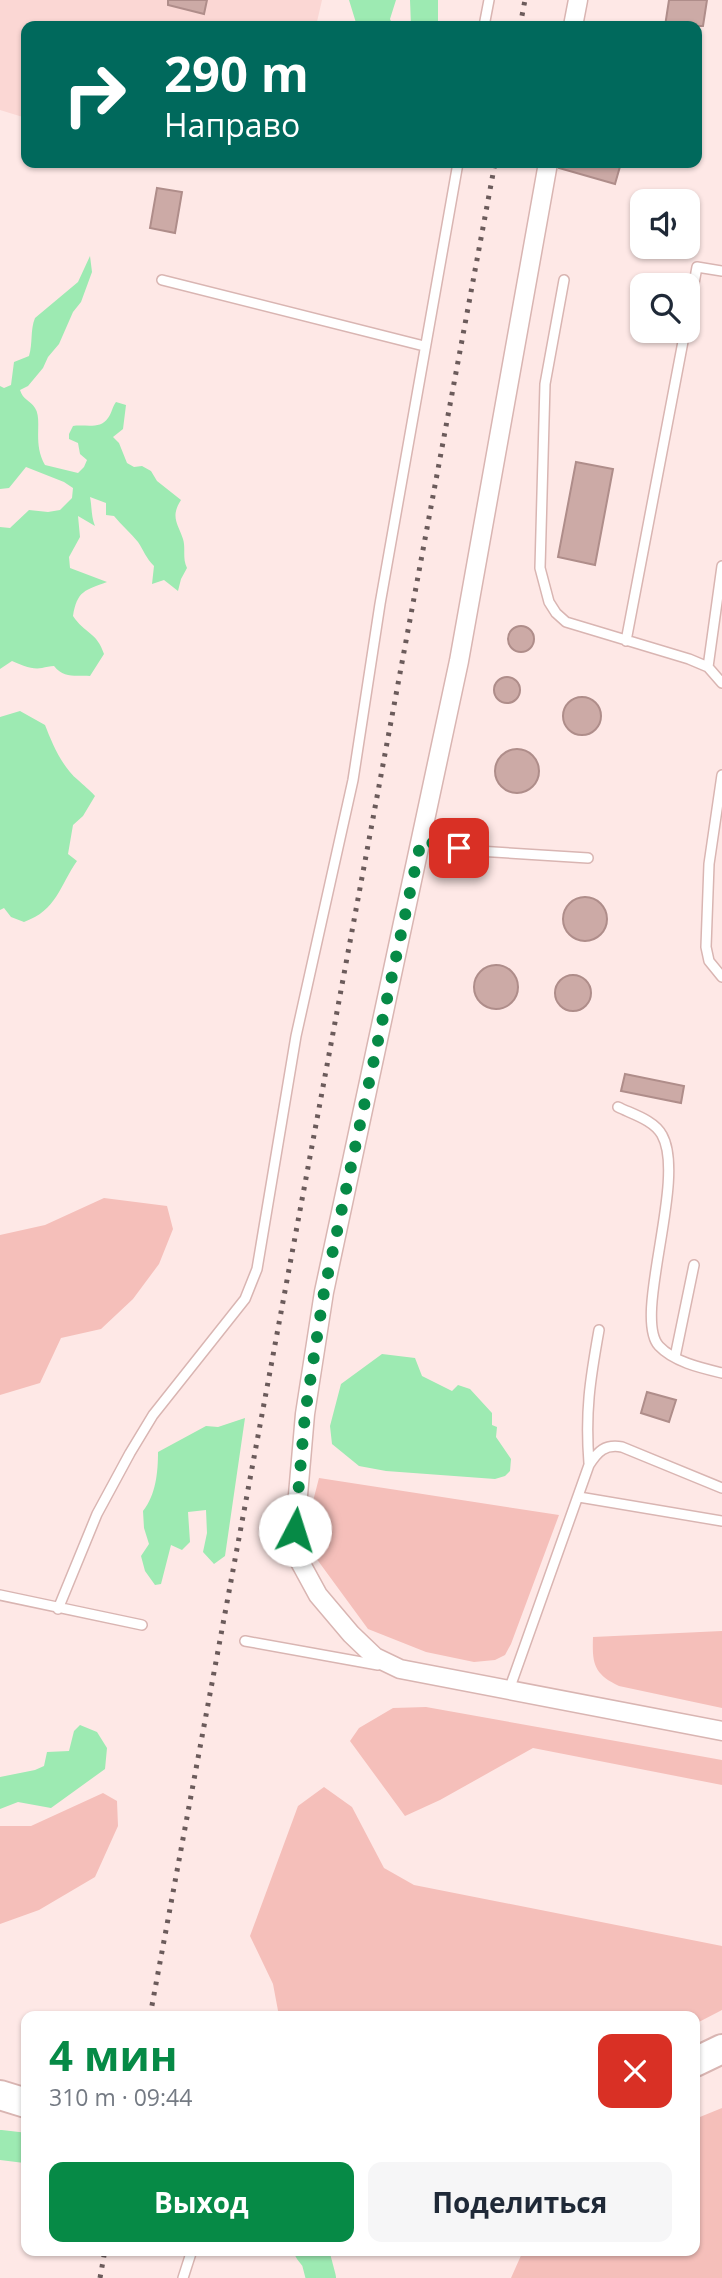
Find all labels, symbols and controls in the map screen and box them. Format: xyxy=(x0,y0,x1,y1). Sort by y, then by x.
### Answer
text: 290 m xyxy=(164,40,309,106)
icon: right xyxy=(49,49,140,140)
text: Направо xyxy=(164,103,300,146)
map controls xyxy=(630,189,700,343)
button: sound xyxy=(630,189,700,259)
button: search xyxy=(630,273,700,343)
pin xyxy=(429,818,489,878)
icon: arrive xyxy=(440,829,478,867)
position arrow xyxy=(258,1493,332,1567)
text: 4 мин xyxy=(49,2026,177,2083)
button: close xyxy=(598,2034,672,2108)
text: 310 m · 09:44 xyxy=(49,2081,192,2113)
button: Выход xyxy=(49,2162,354,2242)
button: Поделиться xyxy=(368,2162,672,2242)

